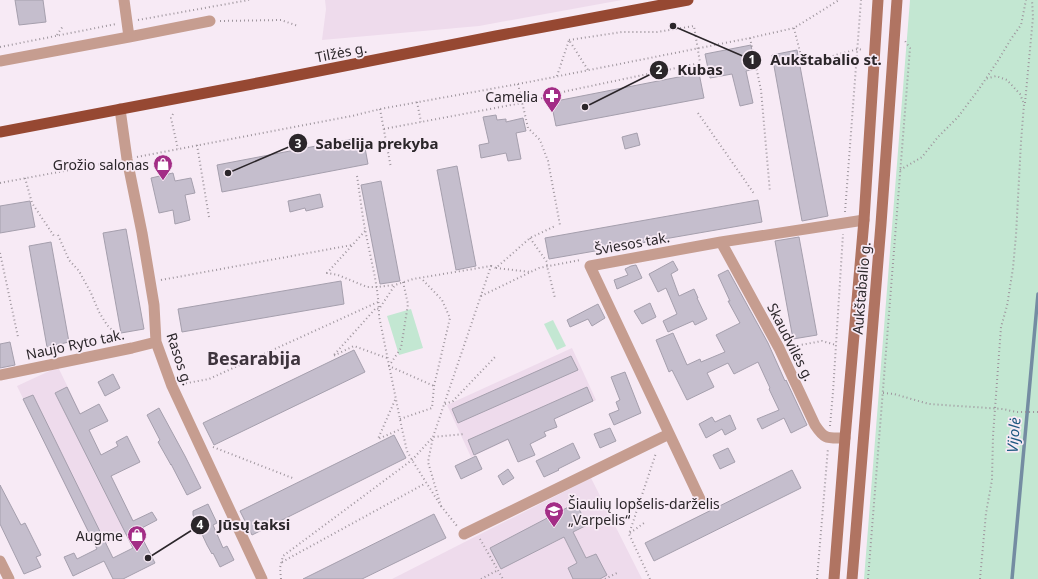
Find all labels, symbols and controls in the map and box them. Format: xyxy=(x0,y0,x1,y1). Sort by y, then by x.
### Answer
street label: Tilžės g. xyxy=(314,38,368,66)
callout: Aukštabalio st. xyxy=(742,46,889,73)
text: Aukštabalio st. xyxy=(770,49,882,69)
text: 1 xyxy=(749,51,755,68)
callout: Kubas xyxy=(649,56,731,83)
text: Kubas xyxy=(677,59,723,79)
text: 2 xyxy=(656,61,663,78)
pharmacy icon: Camelia xyxy=(541,85,563,113)
place label: Camelia xyxy=(485,87,538,106)
callout: Sabelija prekyba xyxy=(288,130,447,157)
text: Sabelija prekyba xyxy=(315,133,439,153)
text: 3 xyxy=(295,135,302,152)
shop icon: Grožio salonas xyxy=(152,153,174,181)
place label: Grožio salonas xyxy=(53,155,149,174)
street label: Šviesos tak. xyxy=(593,227,671,259)
street label: Aukštabalio g. xyxy=(847,241,875,335)
street label: Skaudvilės g. xyxy=(763,300,819,384)
street label: Naujo Ryto tak. xyxy=(24,324,126,364)
street label: Rasos g. xyxy=(163,330,197,388)
district label: Besarabija xyxy=(207,346,301,370)
water label: Vijolė xyxy=(1001,416,1025,454)
place label: Šiaulių lopšelis-darželis „Varpelis“ xyxy=(568,494,720,529)
school or university icon: Šiaulių lopšelis-darželis „Varpelis“ xyxy=(543,500,565,528)
callout: Jūsų taksi xyxy=(190,511,299,538)
text: Jūsų taksi xyxy=(216,514,290,534)
text: 4 xyxy=(197,516,204,533)
shop icon: Augme xyxy=(126,524,148,552)
place label: Augme xyxy=(76,526,123,545)

